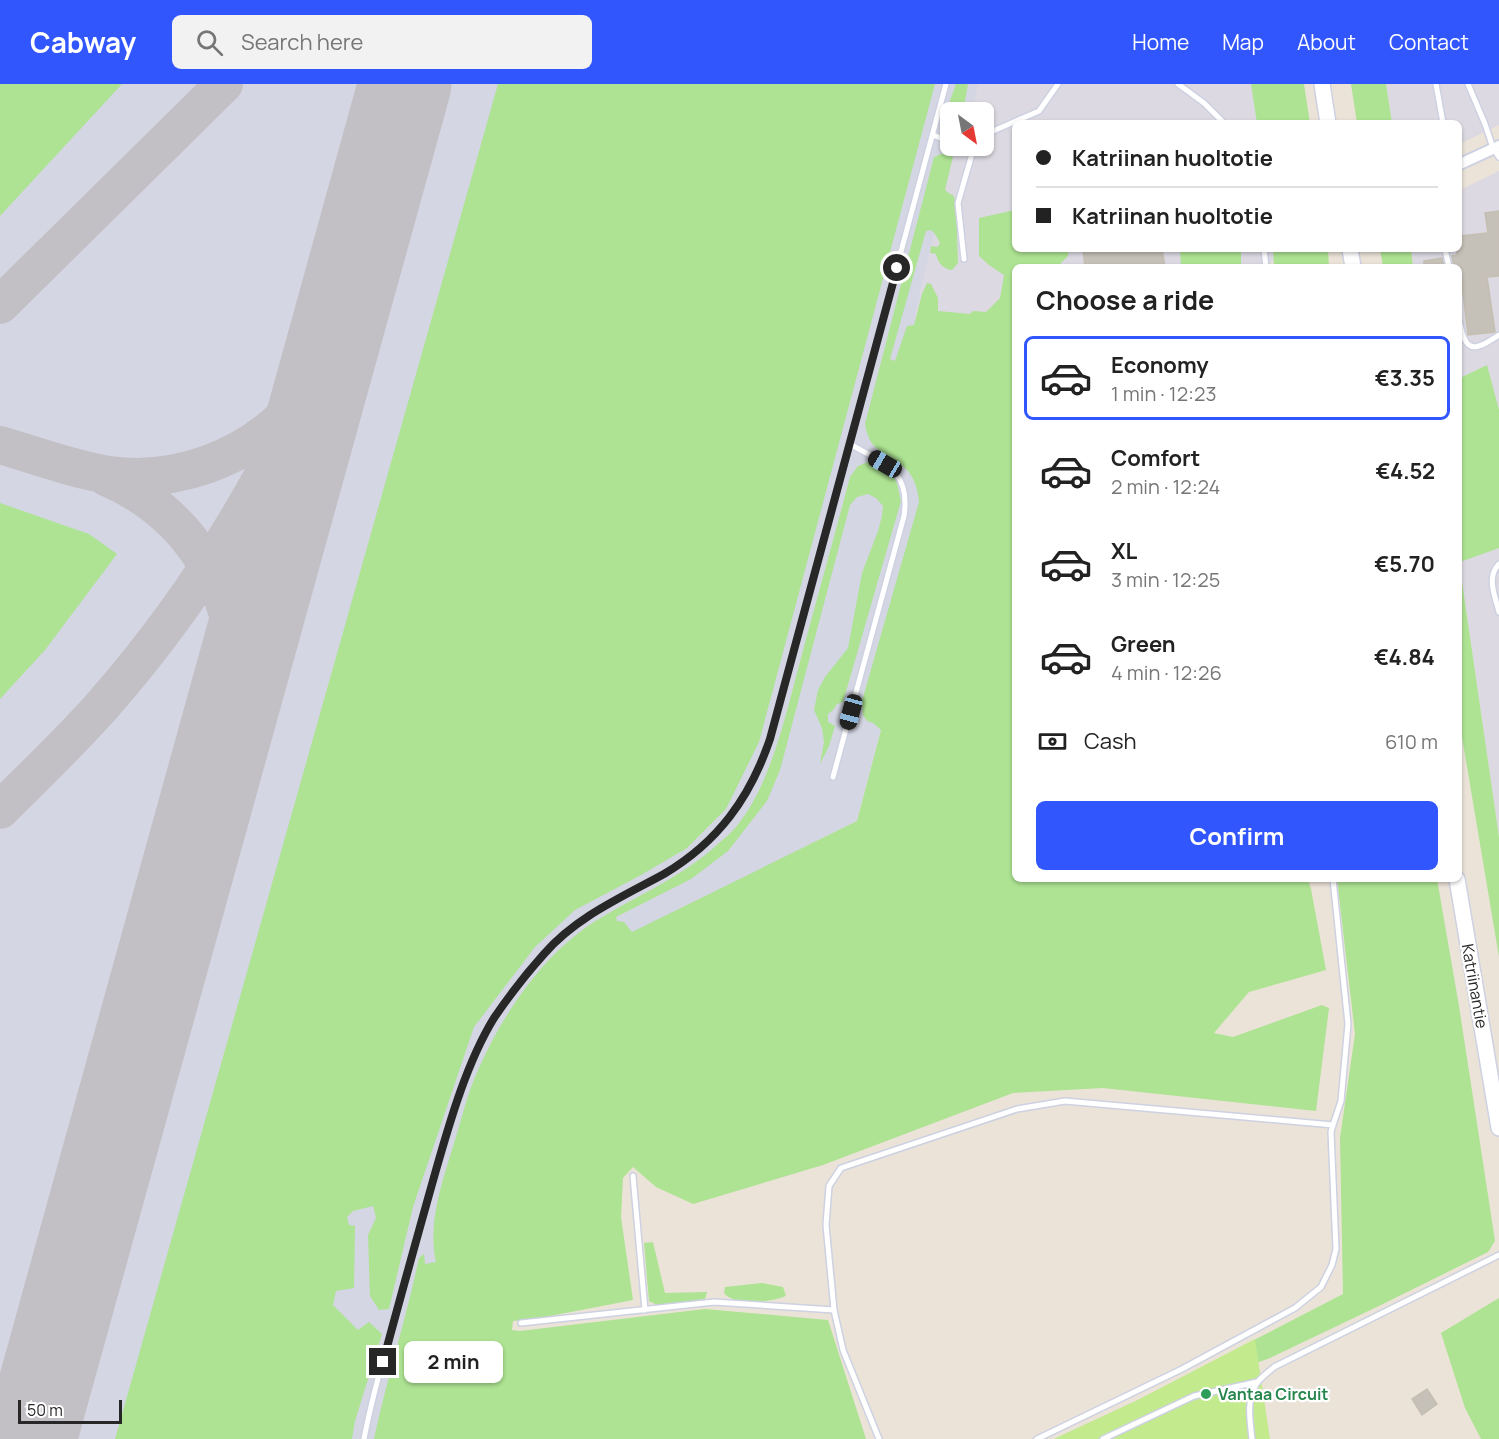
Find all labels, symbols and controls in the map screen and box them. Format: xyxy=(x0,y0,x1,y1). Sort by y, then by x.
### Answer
search box xyxy=(172,15,592,69)
text: Cabway xyxy=(30,23,136,61)
icon: search xyxy=(193,26,226,59)
text: Search here xyxy=(241,27,363,57)
text: Home xyxy=(1132,28,1189,56)
text: Map xyxy=(1222,28,1264,56)
text: About xyxy=(1297,28,1356,56)
text: Contact xyxy=(1389,28,1469,56)
north arrow xyxy=(940,102,994,156)
map controls xyxy=(940,102,994,156)
text: Katriinan huoltotie xyxy=(1072,143,1273,173)
text: Katriinan huoltotie xyxy=(1072,201,1273,231)
route start xyxy=(883,254,910,281)
text: Choose a ride xyxy=(1036,281,1214,318)
text: Economy xyxy=(1111,350,1209,380)
icon: car xyxy=(1039,351,1093,405)
text: €3.35 xyxy=(1375,363,1435,393)
text: 1 min · 12:23 xyxy=(1111,380,1216,407)
text: Comfort xyxy=(1111,443,1200,473)
icon: car xyxy=(1039,444,1093,498)
car xyxy=(865,447,905,481)
text: €4.52 xyxy=(1375,456,1435,486)
text: 2 min · 12:24 xyxy=(1111,473,1220,500)
text: XL xyxy=(1111,536,1137,566)
icon: car xyxy=(1039,537,1093,591)
text: €5.70 xyxy=(1374,549,1435,579)
text: 3 min · 12:25 xyxy=(1111,566,1220,593)
text: Green xyxy=(1111,629,1176,659)
icon: car xyxy=(1039,630,1093,684)
text: €4.84 xyxy=(1374,642,1435,672)
text: 4 min · 12:26 xyxy=(1111,659,1222,686)
car xyxy=(838,692,864,732)
icon: cash xyxy=(1036,725,1069,758)
text: Cash xyxy=(1084,726,1137,756)
text: 610 m xyxy=(1385,728,1438,755)
button: Confirm xyxy=(1036,801,1438,870)
street label: Katriinantie xyxy=(1457,942,1493,1030)
callout: 2 min xyxy=(404,1341,503,1383)
route end xyxy=(369,1348,396,1375)
text: 2 min xyxy=(427,1348,480,1375)
place label: Vantaa Circuit xyxy=(1218,1383,1329,1405)
marker: Vantaa Circuit xyxy=(1199,1387,1213,1401)
scale bar xyxy=(18,1397,122,1424)
text: 50 m xyxy=(27,1399,63,1421)

